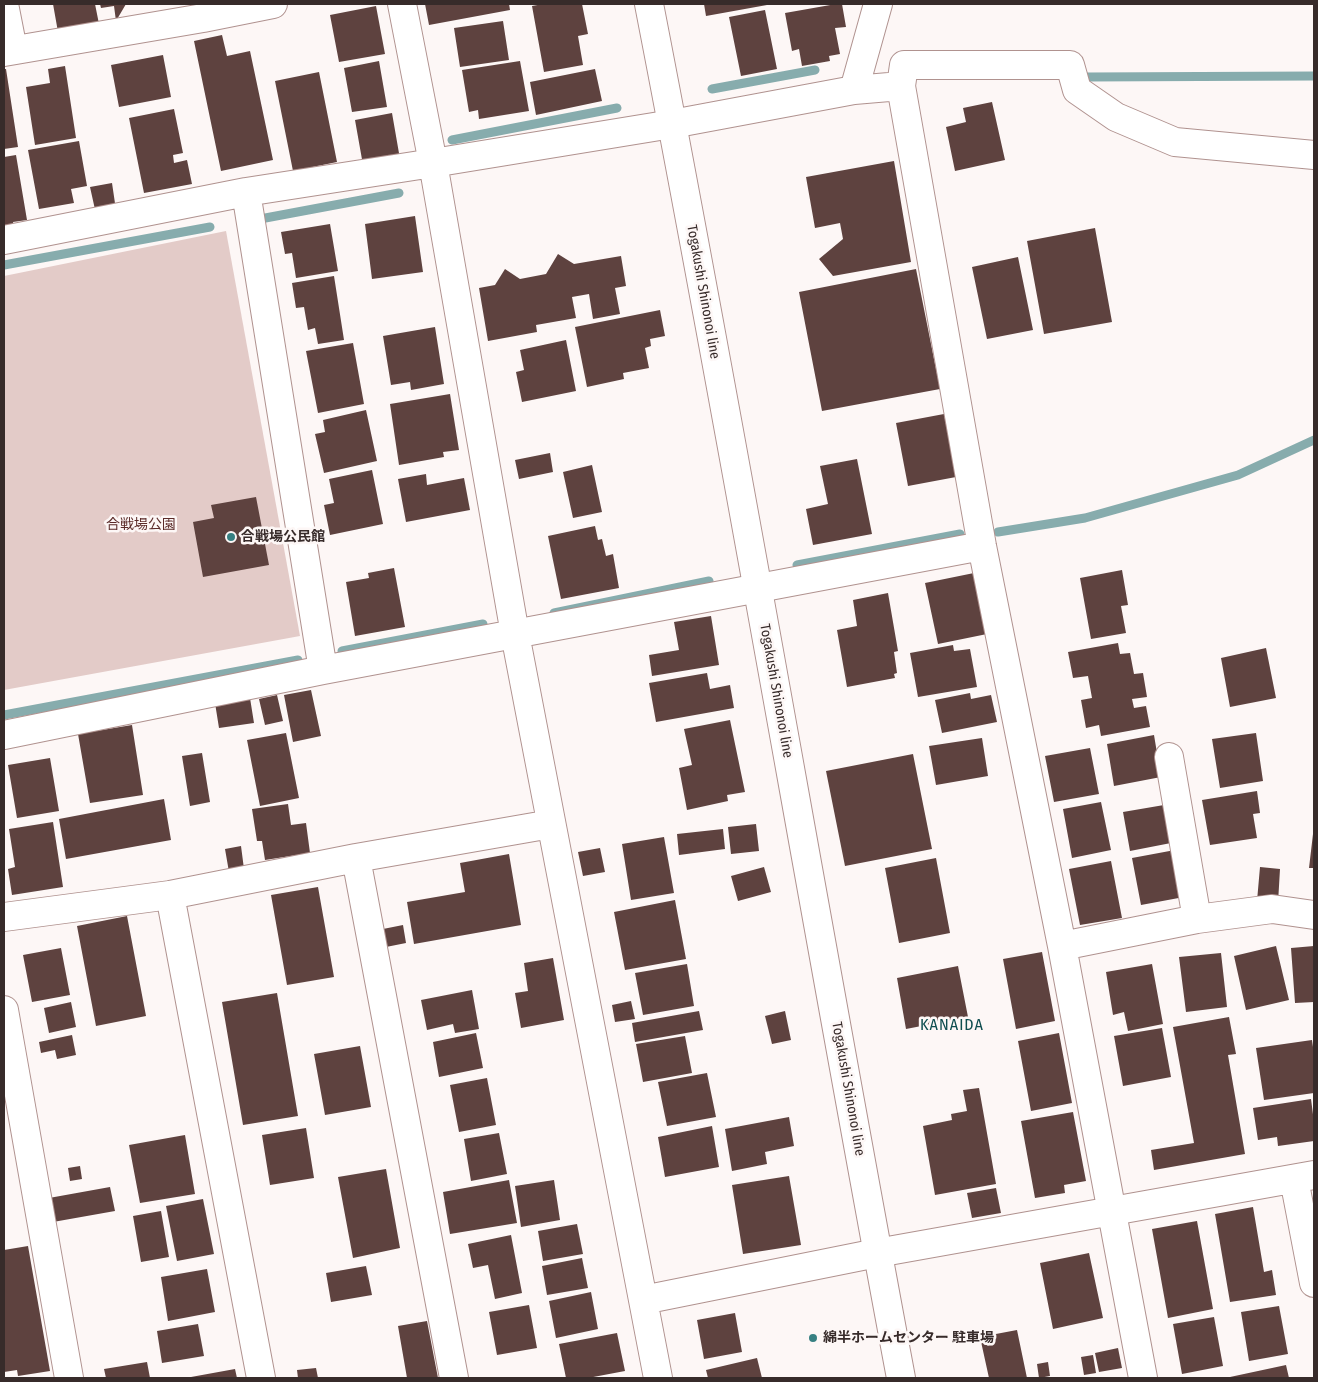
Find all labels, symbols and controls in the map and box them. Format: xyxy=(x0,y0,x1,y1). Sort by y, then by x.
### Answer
street label: Togakushi Shinonoi line xyxy=(683,224,723,360)
park label: 合戦場公園 xyxy=(106,517,176,533)
place label: 合戦場公民館 xyxy=(241,529,325,545)
marker: 合戦場公民館 xyxy=(225,531,237,543)
street label: Togakushi Shinonoi line xyxy=(756,623,796,759)
district label: KANAIDA xyxy=(919,1016,985,1036)
street label: Togakushi Shinonoi line xyxy=(828,1021,868,1157)
place label: 綿半ホームセンター 駐車場 xyxy=(823,1330,994,1346)
marker: 綿半ホームセンター 駐車場 xyxy=(807,1332,819,1344)

